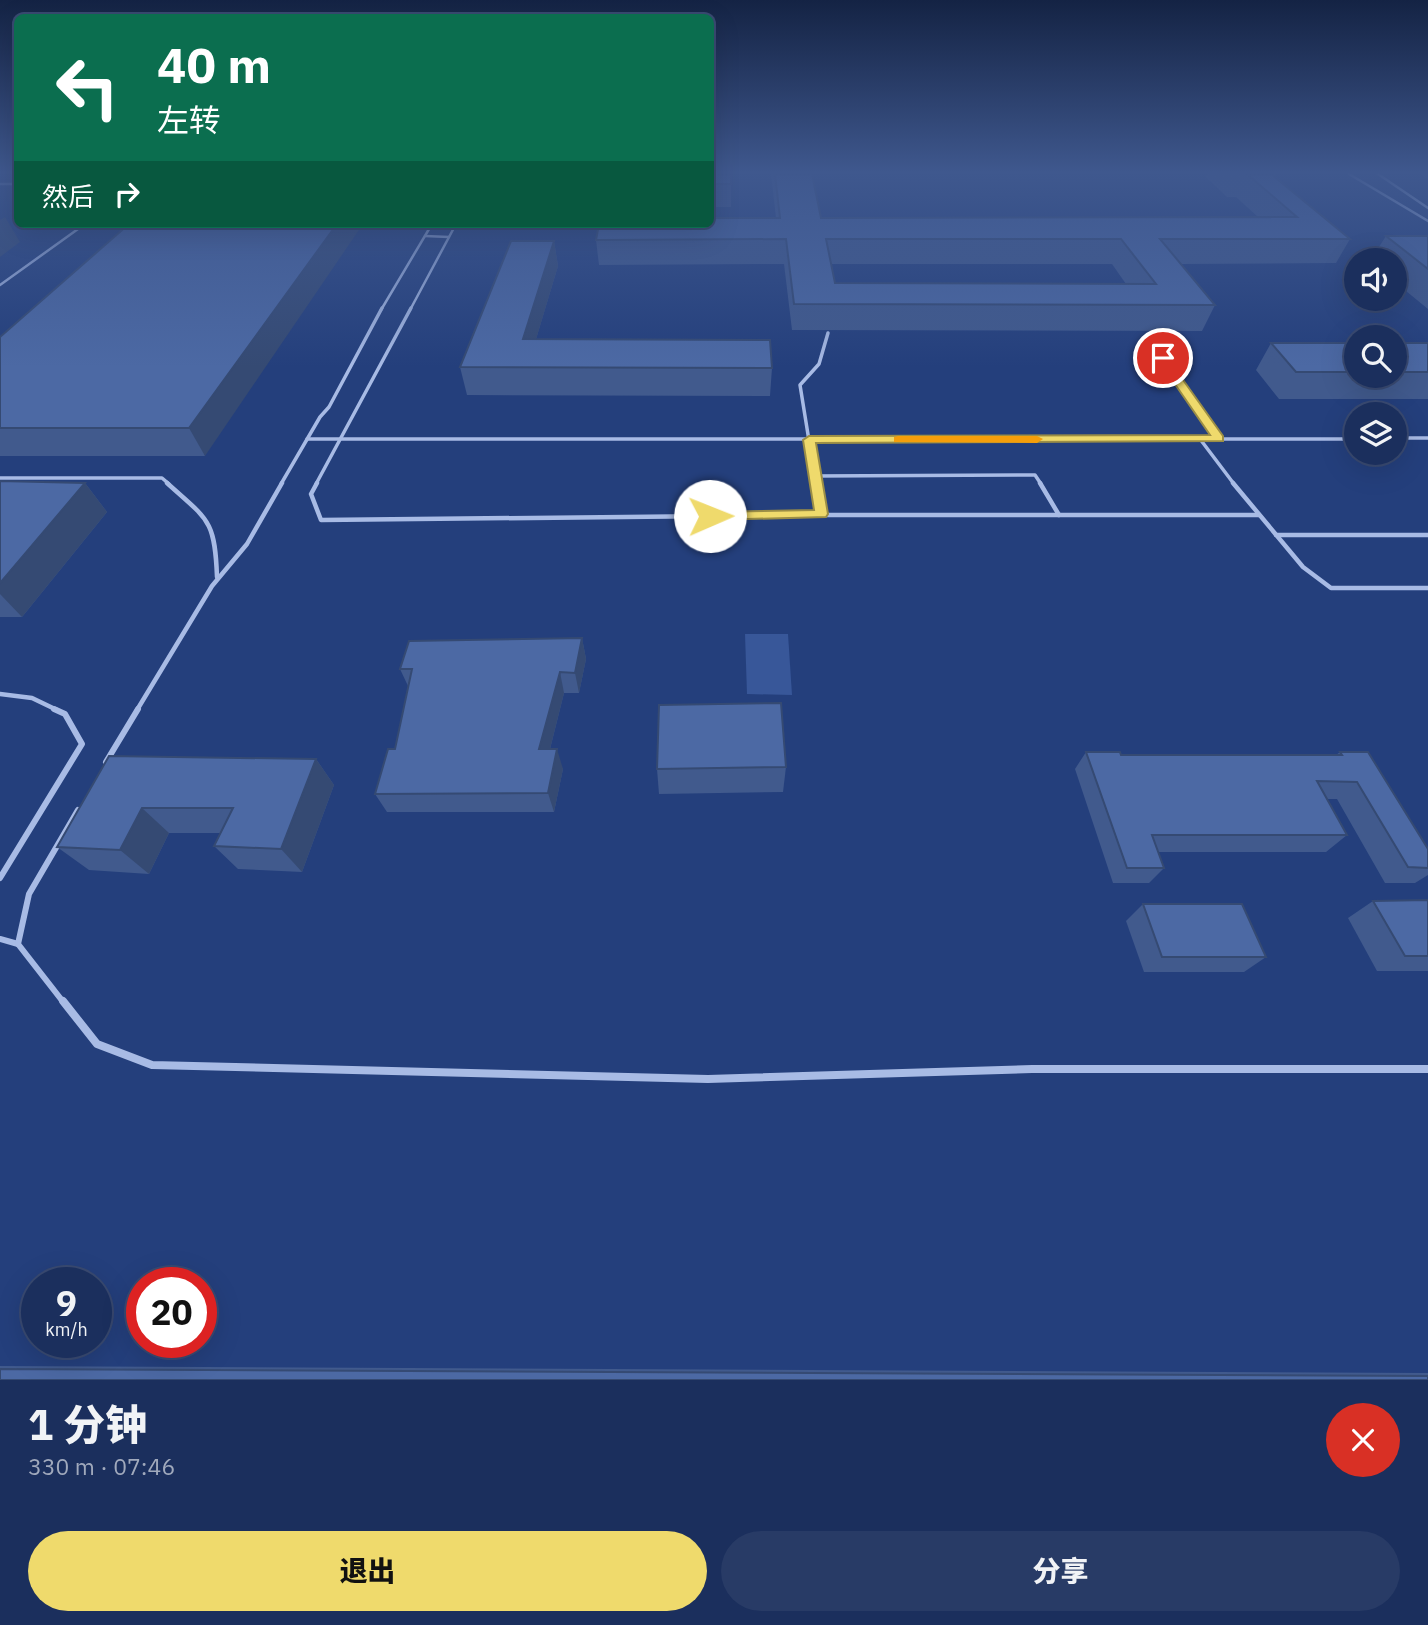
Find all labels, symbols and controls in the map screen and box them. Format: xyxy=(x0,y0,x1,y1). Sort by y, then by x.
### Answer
text: 40 m xyxy=(157,33,271,96)
icon: left xyxy=(42,42,133,133)
text: 左转 xyxy=(157,99,221,141)
icon: right xyxy=(108,175,146,213)
text: 然后 xyxy=(42,179,94,213)
map controls xyxy=(1344,248,1407,465)
button: sound xyxy=(1344,248,1407,311)
button: search xyxy=(1344,325,1407,388)
pin xyxy=(1133,328,1193,388)
icon: arrive xyxy=(1144,339,1182,377)
button: layers xyxy=(1344,402,1407,465)
position arrow xyxy=(673,479,747,553)
speed limit sign: 20 xyxy=(126,1267,217,1358)
text: 9 xyxy=(56,1280,77,1326)
text: km/h xyxy=(45,1318,88,1341)
text: 1 分钟 xyxy=(28,1397,147,1452)
button: close xyxy=(1326,1403,1400,1477)
text: 330 m · 07:46 xyxy=(28,1451,175,1481)
button: 退出 xyxy=(28,1531,707,1611)
button: 分享 xyxy=(721,1531,1400,1611)

